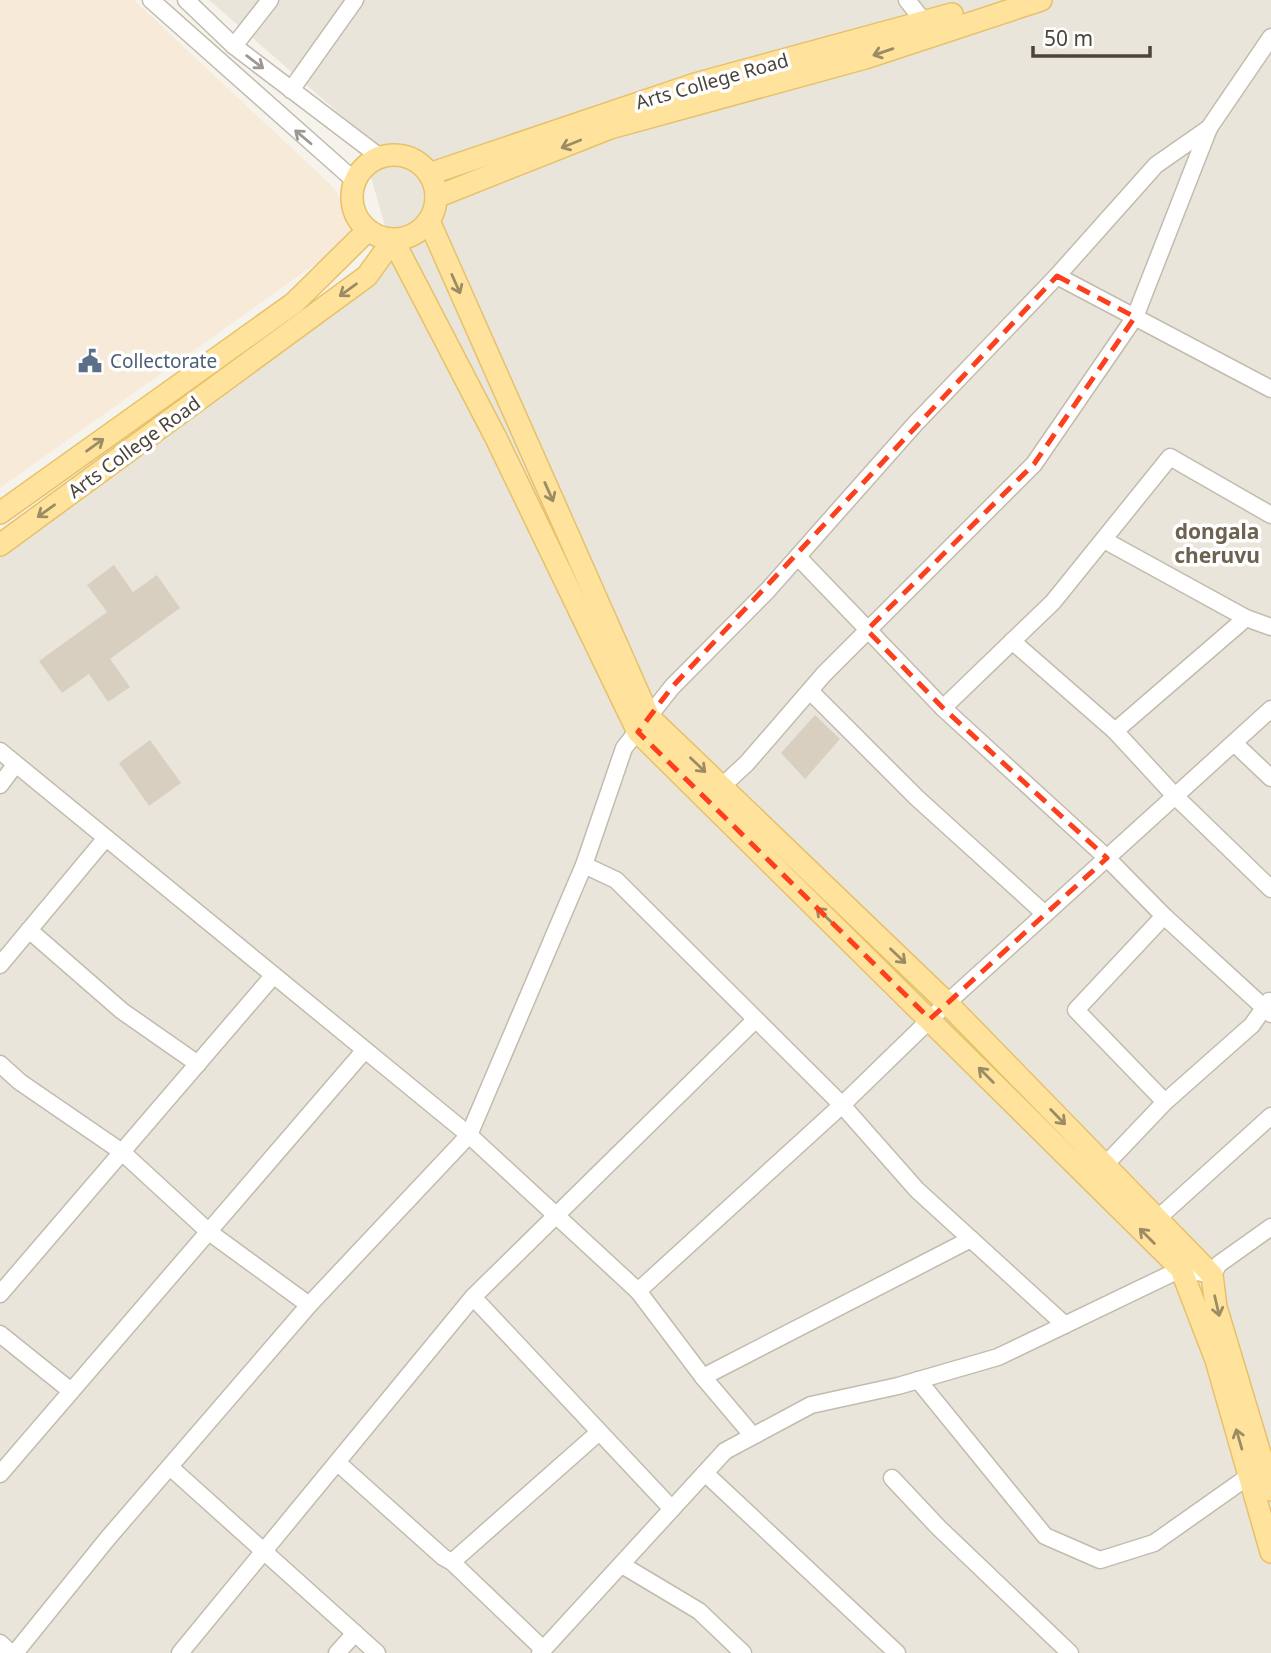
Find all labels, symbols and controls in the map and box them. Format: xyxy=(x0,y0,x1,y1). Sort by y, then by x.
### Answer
scale bar xyxy=(1033,14,1150,58)
text: 50 m xyxy=(1044,24,1093,52)
street label: Arts College Road xyxy=(633,47,791,115)
one-way arrow xyxy=(873,47,895,59)
one-way arrow xyxy=(245,54,264,69)
one-way arrow xyxy=(294,129,312,145)
one-way arrow xyxy=(561,138,583,151)
one-way arrow xyxy=(450,273,463,294)
one-way arrow xyxy=(339,283,358,297)
public building icon: Collectorate xyxy=(76,347,104,375)
place label: Collectorate xyxy=(110,348,217,374)
street label: Arts College Road xyxy=(62,390,206,504)
one-way arrow xyxy=(85,438,104,452)
one-way arrow xyxy=(543,480,556,502)
one-way arrow xyxy=(37,504,56,519)
district label: dongala cheruvu xyxy=(1174,517,1260,569)
one-way arrow xyxy=(689,756,706,773)
one-way arrow xyxy=(816,907,833,924)
one-way arrow xyxy=(889,948,906,965)
one-way arrow xyxy=(978,1067,995,1084)
one-way arrow xyxy=(1049,1109,1066,1126)
one-way arrow xyxy=(1139,1227,1156,1244)
one-way arrow xyxy=(1211,1294,1225,1317)
one-way arrow xyxy=(1232,1428,1245,1450)

